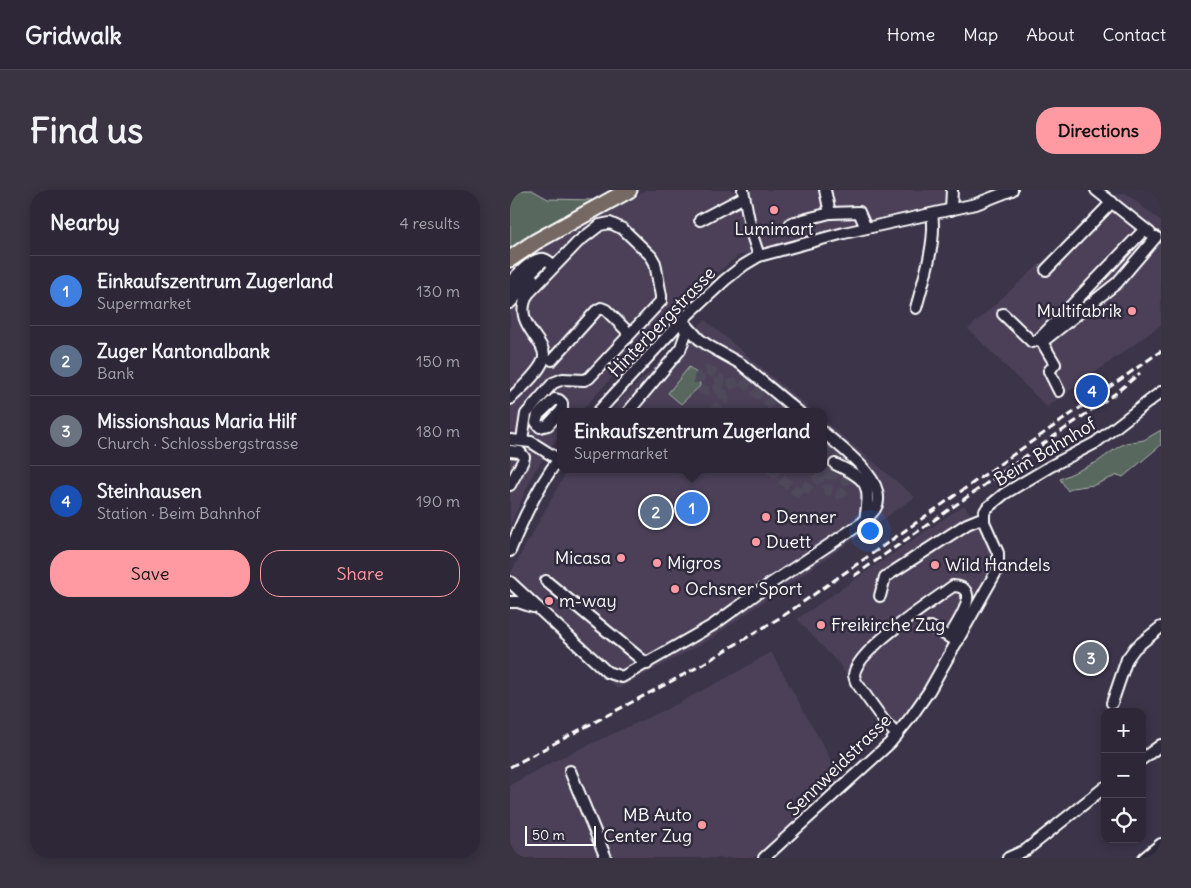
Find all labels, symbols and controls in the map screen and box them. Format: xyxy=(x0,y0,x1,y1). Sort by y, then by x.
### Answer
text: Gridwalk xyxy=(25,20,122,50)
text: Home xyxy=(887,23,935,46)
text: Map xyxy=(963,23,998,46)
text: About xyxy=(1026,23,1074,46)
text: Contact xyxy=(1102,23,1166,46)
button: Directions xyxy=(1036,107,1161,154)
text: Find us xyxy=(30,108,143,152)
marker: Lumimart xyxy=(768,204,780,216)
text: Nearby xyxy=(50,209,120,236)
text: 4 results xyxy=(399,213,460,233)
place label: Lumimart xyxy=(734,217,814,240)
street label: Hinterbergstrasse xyxy=(603,262,720,382)
text: Einkaufszentrum Zugerland xyxy=(97,269,333,293)
text: 1 xyxy=(63,281,69,301)
text: 130 m xyxy=(416,281,460,301)
text: Supermarket xyxy=(97,293,191,313)
place label: Multifabrik xyxy=(1036,299,1122,322)
marker: Multifabrik xyxy=(1126,305,1138,317)
text: Zuger Kantonalbank xyxy=(97,339,270,363)
text: 2 xyxy=(62,351,70,371)
text: 150 m xyxy=(416,351,460,371)
text: Bank xyxy=(97,363,134,383)
pin: 4 xyxy=(1076,372,1108,410)
popup xyxy=(557,408,827,473)
text: Missionshaus Maria Hilf xyxy=(97,409,296,433)
street label: Beim Bahnhof xyxy=(990,412,1101,491)
text: Einkaufszentrum Zugerland xyxy=(574,419,810,443)
text: 3 xyxy=(61,421,71,441)
text: 180 m xyxy=(416,421,460,441)
text: Church · Schlossbergstrasse xyxy=(97,433,298,453)
text: Supermarket xyxy=(574,443,668,463)
text: Steinhausen xyxy=(97,479,202,503)
pin: 1 xyxy=(676,489,708,527)
text: 4 xyxy=(61,491,71,511)
text: 190 m xyxy=(416,491,460,511)
pin: 2 xyxy=(640,493,672,531)
text: Station · Beim Bahnhof xyxy=(97,503,261,523)
place label: Denner xyxy=(776,505,837,528)
marker: Denner xyxy=(760,511,772,523)
your location xyxy=(857,518,883,544)
place label: Duett xyxy=(766,530,811,553)
marker: Duett xyxy=(750,536,762,548)
place label: Micasa xyxy=(555,546,611,569)
button: Save xyxy=(50,550,250,597)
button: Share xyxy=(260,550,460,597)
place label: Migros xyxy=(667,551,721,574)
marker: Micasa xyxy=(615,552,627,564)
place label: Wild Handels xyxy=(945,553,1050,576)
marker: Migros xyxy=(651,557,663,569)
marker: Wild Handels xyxy=(929,559,941,571)
place label: Ochsner Sport xyxy=(685,577,802,600)
marker: Ochsner Sport xyxy=(669,583,681,595)
place label: m-way xyxy=(559,589,617,612)
marker: m-way xyxy=(543,595,555,607)
place label: Freikirche Zug xyxy=(831,613,945,636)
marker: Freikirche Zug xyxy=(815,619,827,631)
pin: 3 xyxy=(1075,639,1107,677)
map controls xyxy=(1101,708,1146,843)
button: + xyxy=(1101,708,1146,753)
street label: Sennweidstrasse xyxy=(782,709,896,820)
button: − xyxy=(1101,753,1146,798)
button: locate xyxy=(1101,798,1146,843)
place label: MB Auto Center Zug xyxy=(603,803,692,847)
marker: MB Auto Center Zug xyxy=(696,819,708,831)
scale bar xyxy=(525,823,596,846)
text: 50 m xyxy=(532,826,565,844)

